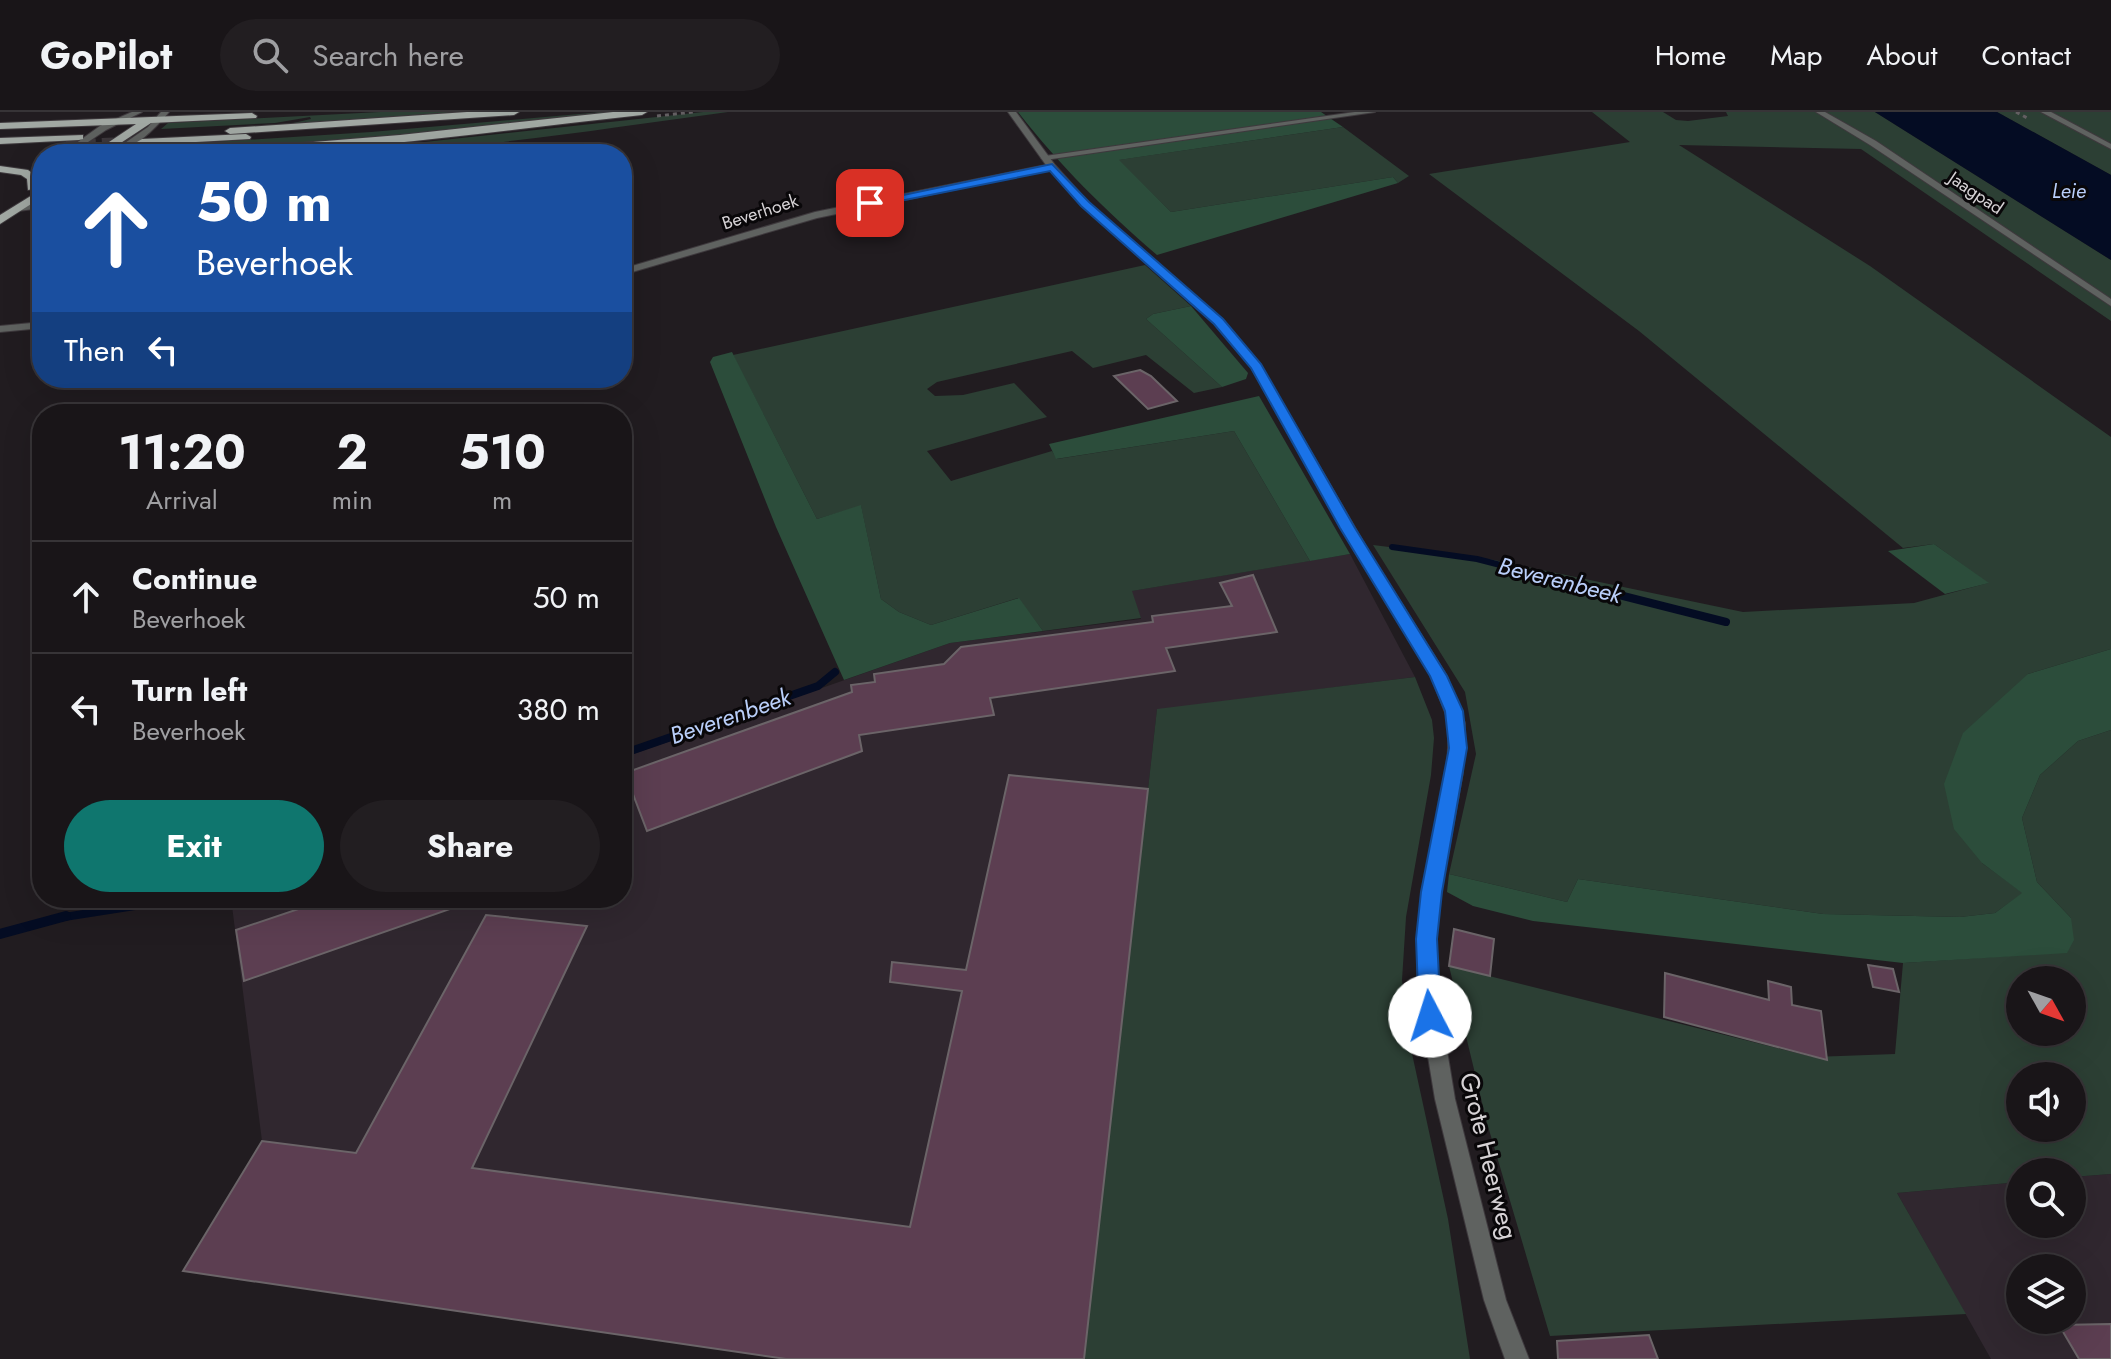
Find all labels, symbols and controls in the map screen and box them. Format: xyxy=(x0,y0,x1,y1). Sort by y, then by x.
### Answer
search box xyxy=(220,19,780,91)
text: GoPilot xyxy=(40,28,172,83)
icon: search xyxy=(248,33,292,77)
text: Search here xyxy=(312,34,464,77)
text: Home xyxy=(1655,35,1726,76)
text: Map xyxy=(1770,35,1822,76)
text: About xyxy=(1866,35,1938,76)
text: Contact xyxy=(1982,35,2071,76)
text: 50 m xyxy=(196,161,332,242)
street label: Jaagpad xyxy=(1942,164,2009,221)
pin xyxy=(836,169,904,237)
icon: ahead xyxy=(64,176,168,280)
water label: Leie xyxy=(2052,177,2086,206)
icon: arrive xyxy=(848,181,892,225)
street label: Beverhoek xyxy=(719,187,801,237)
text: Beverhoek xyxy=(196,236,353,288)
icon: left xyxy=(141,328,185,372)
text: Then xyxy=(64,329,125,372)
text: 11:20 xyxy=(118,418,246,487)
text: 2 xyxy=(336,418,368,487)
text: 510 xyxy=(459,418,546,487)
text: Arrival xyxy=(146,481,218,519)
text: min xyxy=(332,481,373,519)
text: m xyxy=(492,481,512,519)
water label: Beverenbeek xyxy=(1495,548,1627,613)
text: Continue xyxy=(132,557,258,600)
icon: ahead xyxy=(64,575,108,619)
text: 50 m xyxy=(533,576,600,619)
text: Beverhoek xyxy=(132,600,246,638)
text: Turn left xyxy=(132,669,247,712)
water label: Beverenbeek xyxy=(665,678,797,753)
icon: left xyxy=(64,687,108,731)
text: 380 m xyxy=(517,688,600,731)
text: Beverhoek xyxy=(132,712,246,750)
button: Exit xyxy=(64,800,324,892)
button: Share xyxy=(340,800,600,892)
north arrow xyxy=(2006,966,2086,1046)
map controls xyxy=(2006,966,2086,1334)
position arrow xyxy=(1388,974,1472,1058)
button: sound xyxy=(2006,1062,2086,1142)
street label: Grote Heerweg xyxy=(1450,1069,1528,1243)
button: search xyxy=(2006,1158,2086,1238)
button: layers xyxy=(2006,1254,2086,1334)

